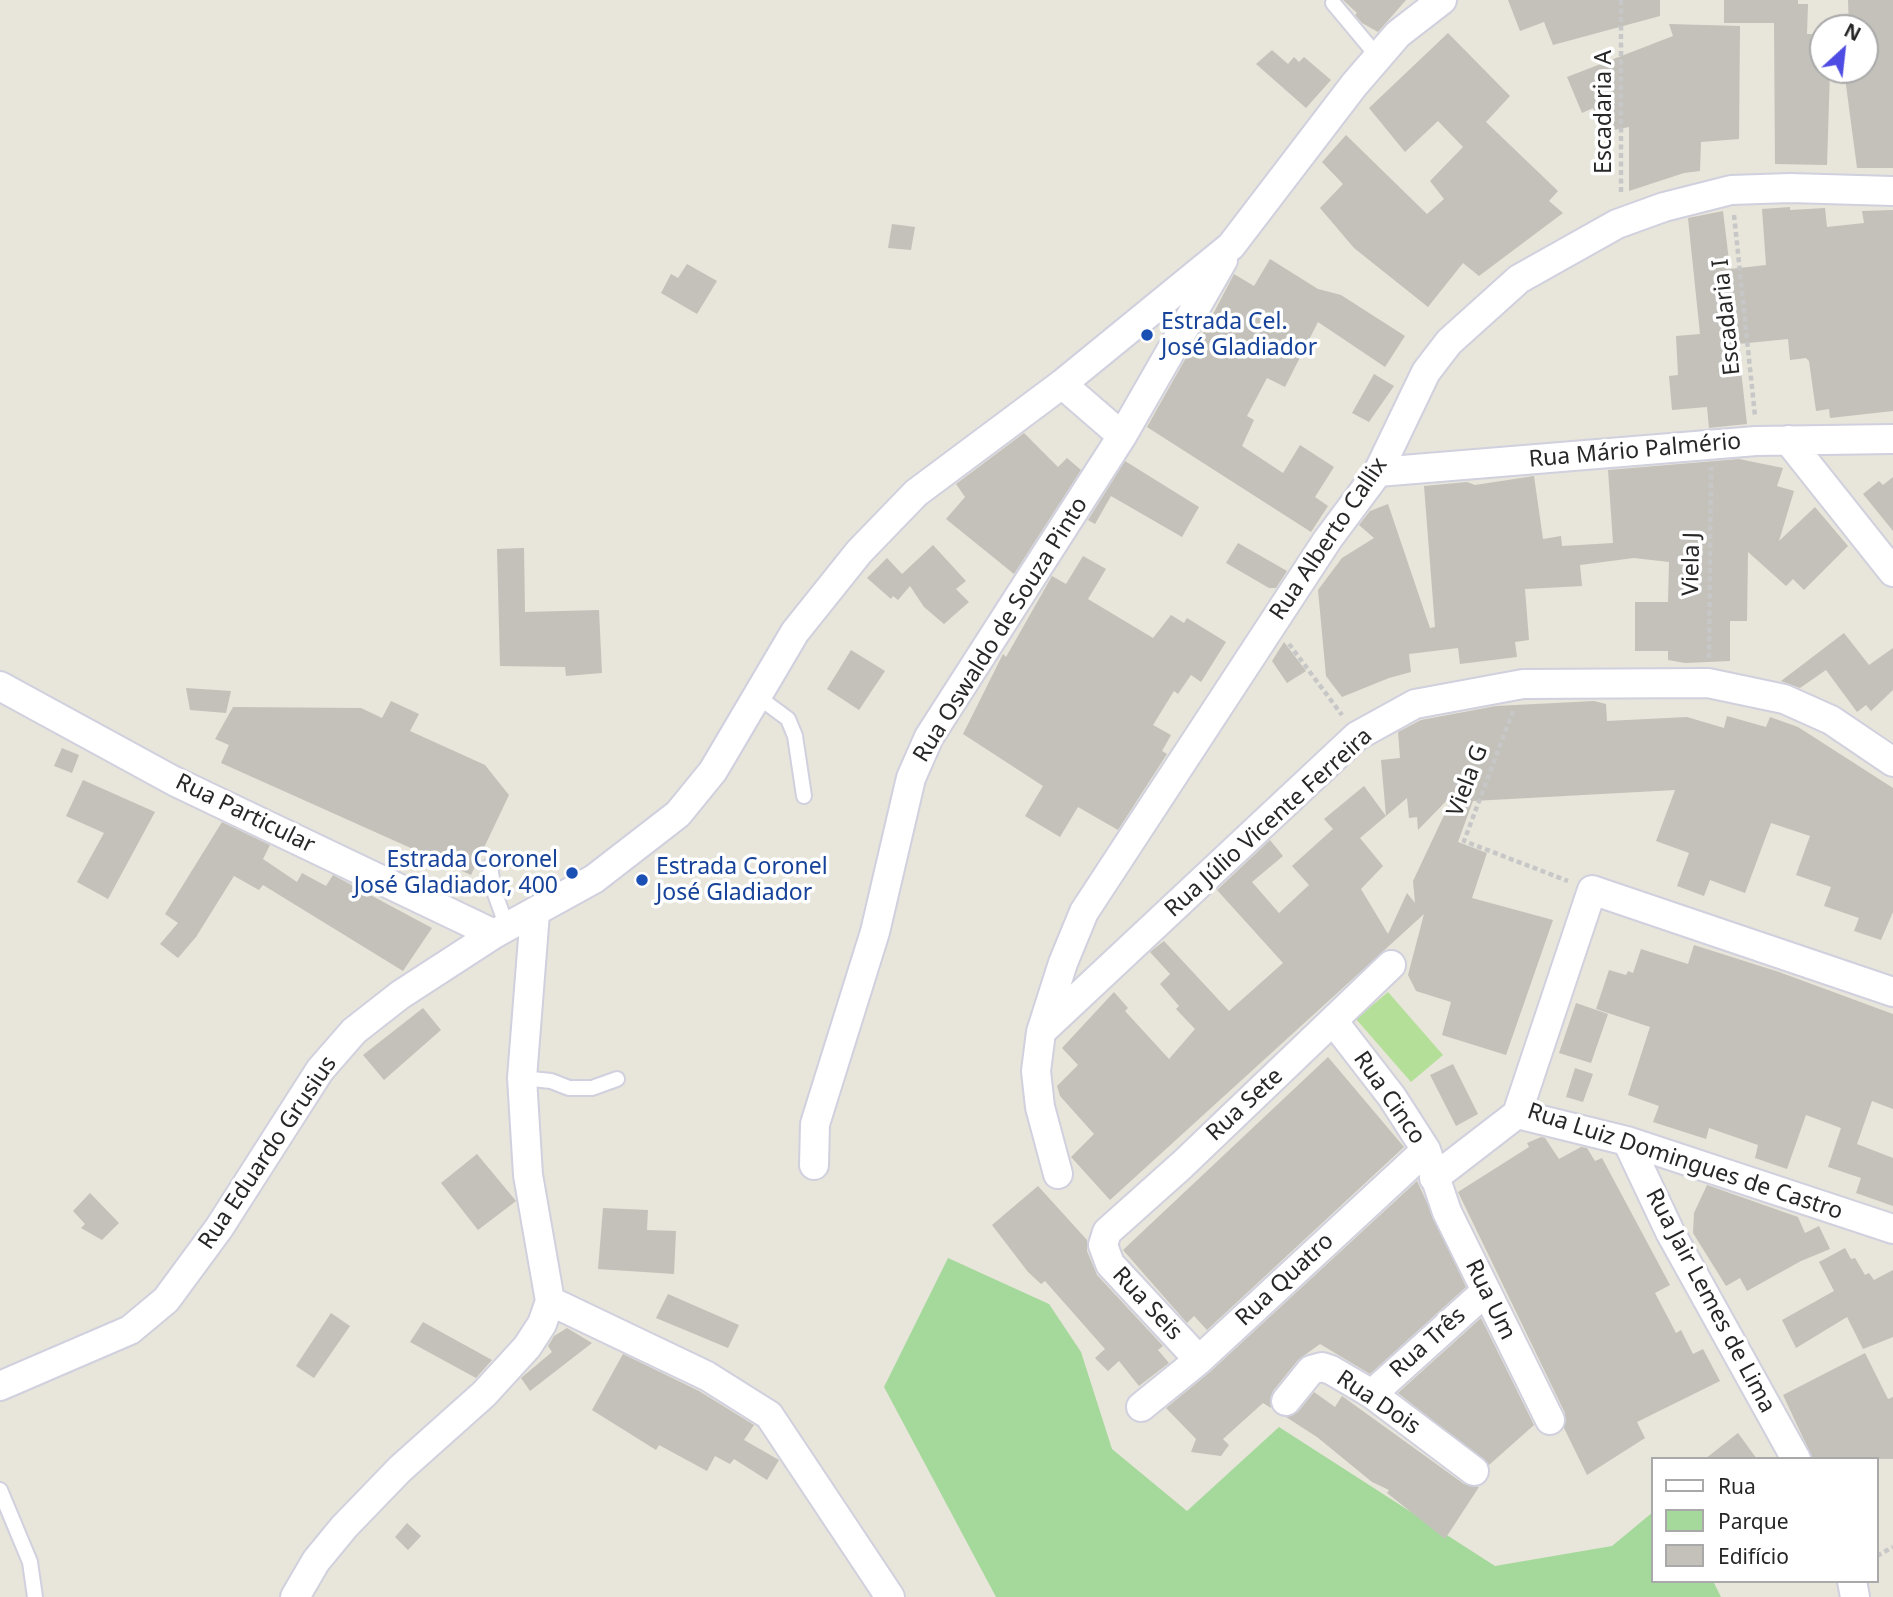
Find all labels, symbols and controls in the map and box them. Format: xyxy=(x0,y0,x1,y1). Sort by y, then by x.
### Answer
north arrow xyxy=(1809,14,1879,84)
text: N xyxy=(1840,17,1865,47)
street label: Escadaria A xyxy=(1590,50,1618,174)
street label: Escadaria I xyxy=(1707,257,1747,377)
place label: Estrada Cel. José Gladiador xyxy=(1161,308,1317,362)
marker: Estrada Cel. José Gladiador xyxy=(1139,327,1155,343)
street label: Rua Mário Palmério xyxy=(1528,428,1742,474)
street label: Rua Alberto Callix xyxy=(1264,452,1394,626)
street label: Rua Oswaldo de Souza Pinto xyxy=(908,492,1094,768)
street label: Viela J xyxy=(1678,532,1706,596)
street label: Rua Júlio Vicente Ferreira xyxy=(1160,723,1378,923)
street label: Viela G xyxy=(1442,741,1494,821)
street label: Rua Particular xyxy=(171,768,319,860)
place label: Estrada Coronel José Gladiador, 400 xyxy=(354,846,558,900)
place label: Estrada Coronel José Gladiador xyxy=(656,853,828,907)
marker: Estrada Coronel José Gladiador, 400 xyxy=(564,865,580,881)
marker: Estrada Coronel José Gladiador xyxy=(634,872,650,888)
street label: Rua Cinco xyxy=(1347,1046,1431,1150)
street label: Rua Eduardo Grusius xyxy=(193,1051,343,1255)
street label: Rua Sete xyxy=(1201,1063,1289,1147)
street label: Rua Luiz Domingues de Castro xyxy=(1524,1098,1846,1226)
street label: Rua Jair Lemes de Lima xyxy=(1639,1184,1781,1418)
street label: Rua Quatro xyxy=(1230,1228,1340,1332)
street label: Rua Um xyxy=(1459,1255,1521,1345)
street label: Rua Seis xyxy=(1106,1262,1188,1346)
street label: Rua Três xyxy=(1385,1302,1471,1384)
street label: Rua Dois xyxy=(1331,1365,1425,1441)
legend xyxy=(1652,1457,1879,1583)
text: Rua xyxy=(1718,1472,1756,1500)
text: Parque xyxy=(1718,1507,1788,1535)
text: Edifício xyxy=(1718,1542,1789,1570)

